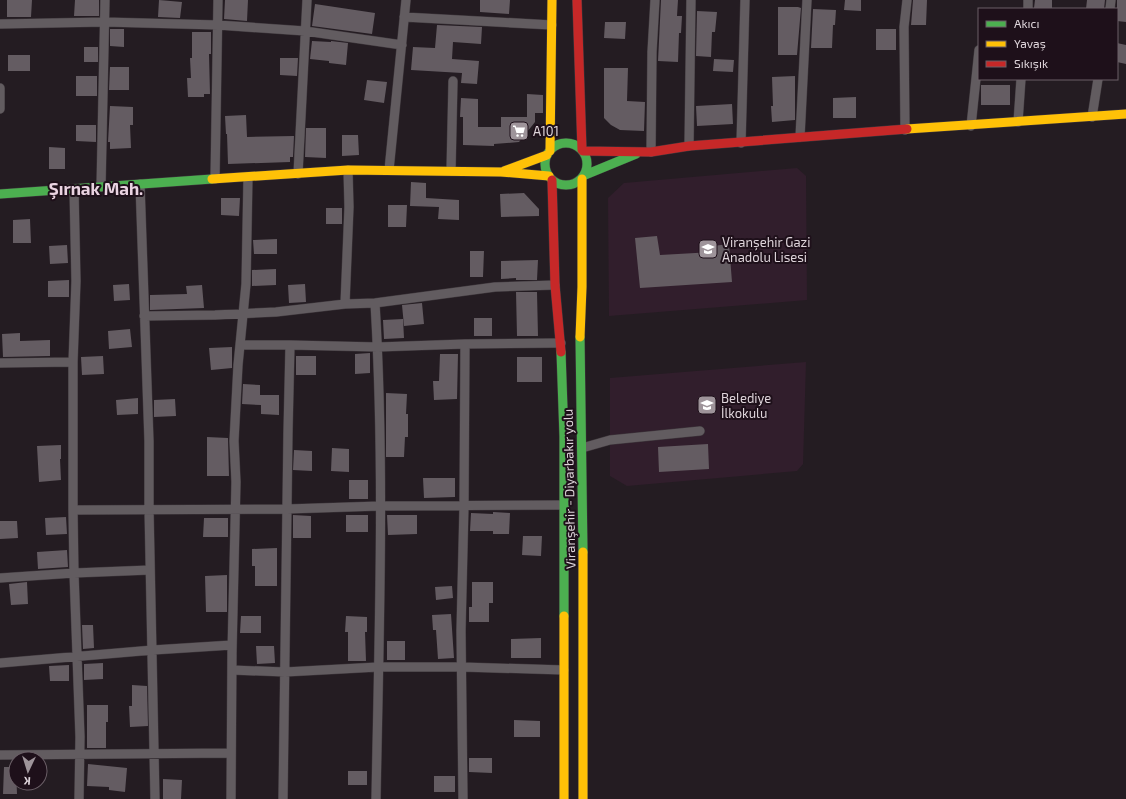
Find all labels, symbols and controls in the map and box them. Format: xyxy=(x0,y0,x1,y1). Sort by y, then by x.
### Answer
legend xyxy=(978,8,1118,80)
text: Akıcı xyxy=(1014,16,1039,30)
text: Yavaş xyxy=(1014,36,1046,51)
text: Sıkışık xyxy=(1014,56,1048,71)
supermarket icon: A101 xyxy=(508,120,530,142)
place label: A101 xyxy=(533,123,559,139)
district label: Şırnak Mah. xyxy=(49,178,143,200)
place label: Viranşehir Gazi Anadolu Lisesi xyxy=(722,234,810,265)
school or university icon: Viranşehir Gazi Anadolu Lisesi xyxy=(697,238,719,260)
place label: Belediye İlkokulu xyxy=(721,390,771,421)
school or university icon: Belediye İlkokulu xyxy=(696,394,718,416)
street label: Viranşehir - Diyarbakır yolu xyxy=(560,409,579,569)
north arrow xyxy=(8,751,48,791)
text: K xyxy=(23,775,31,788)

